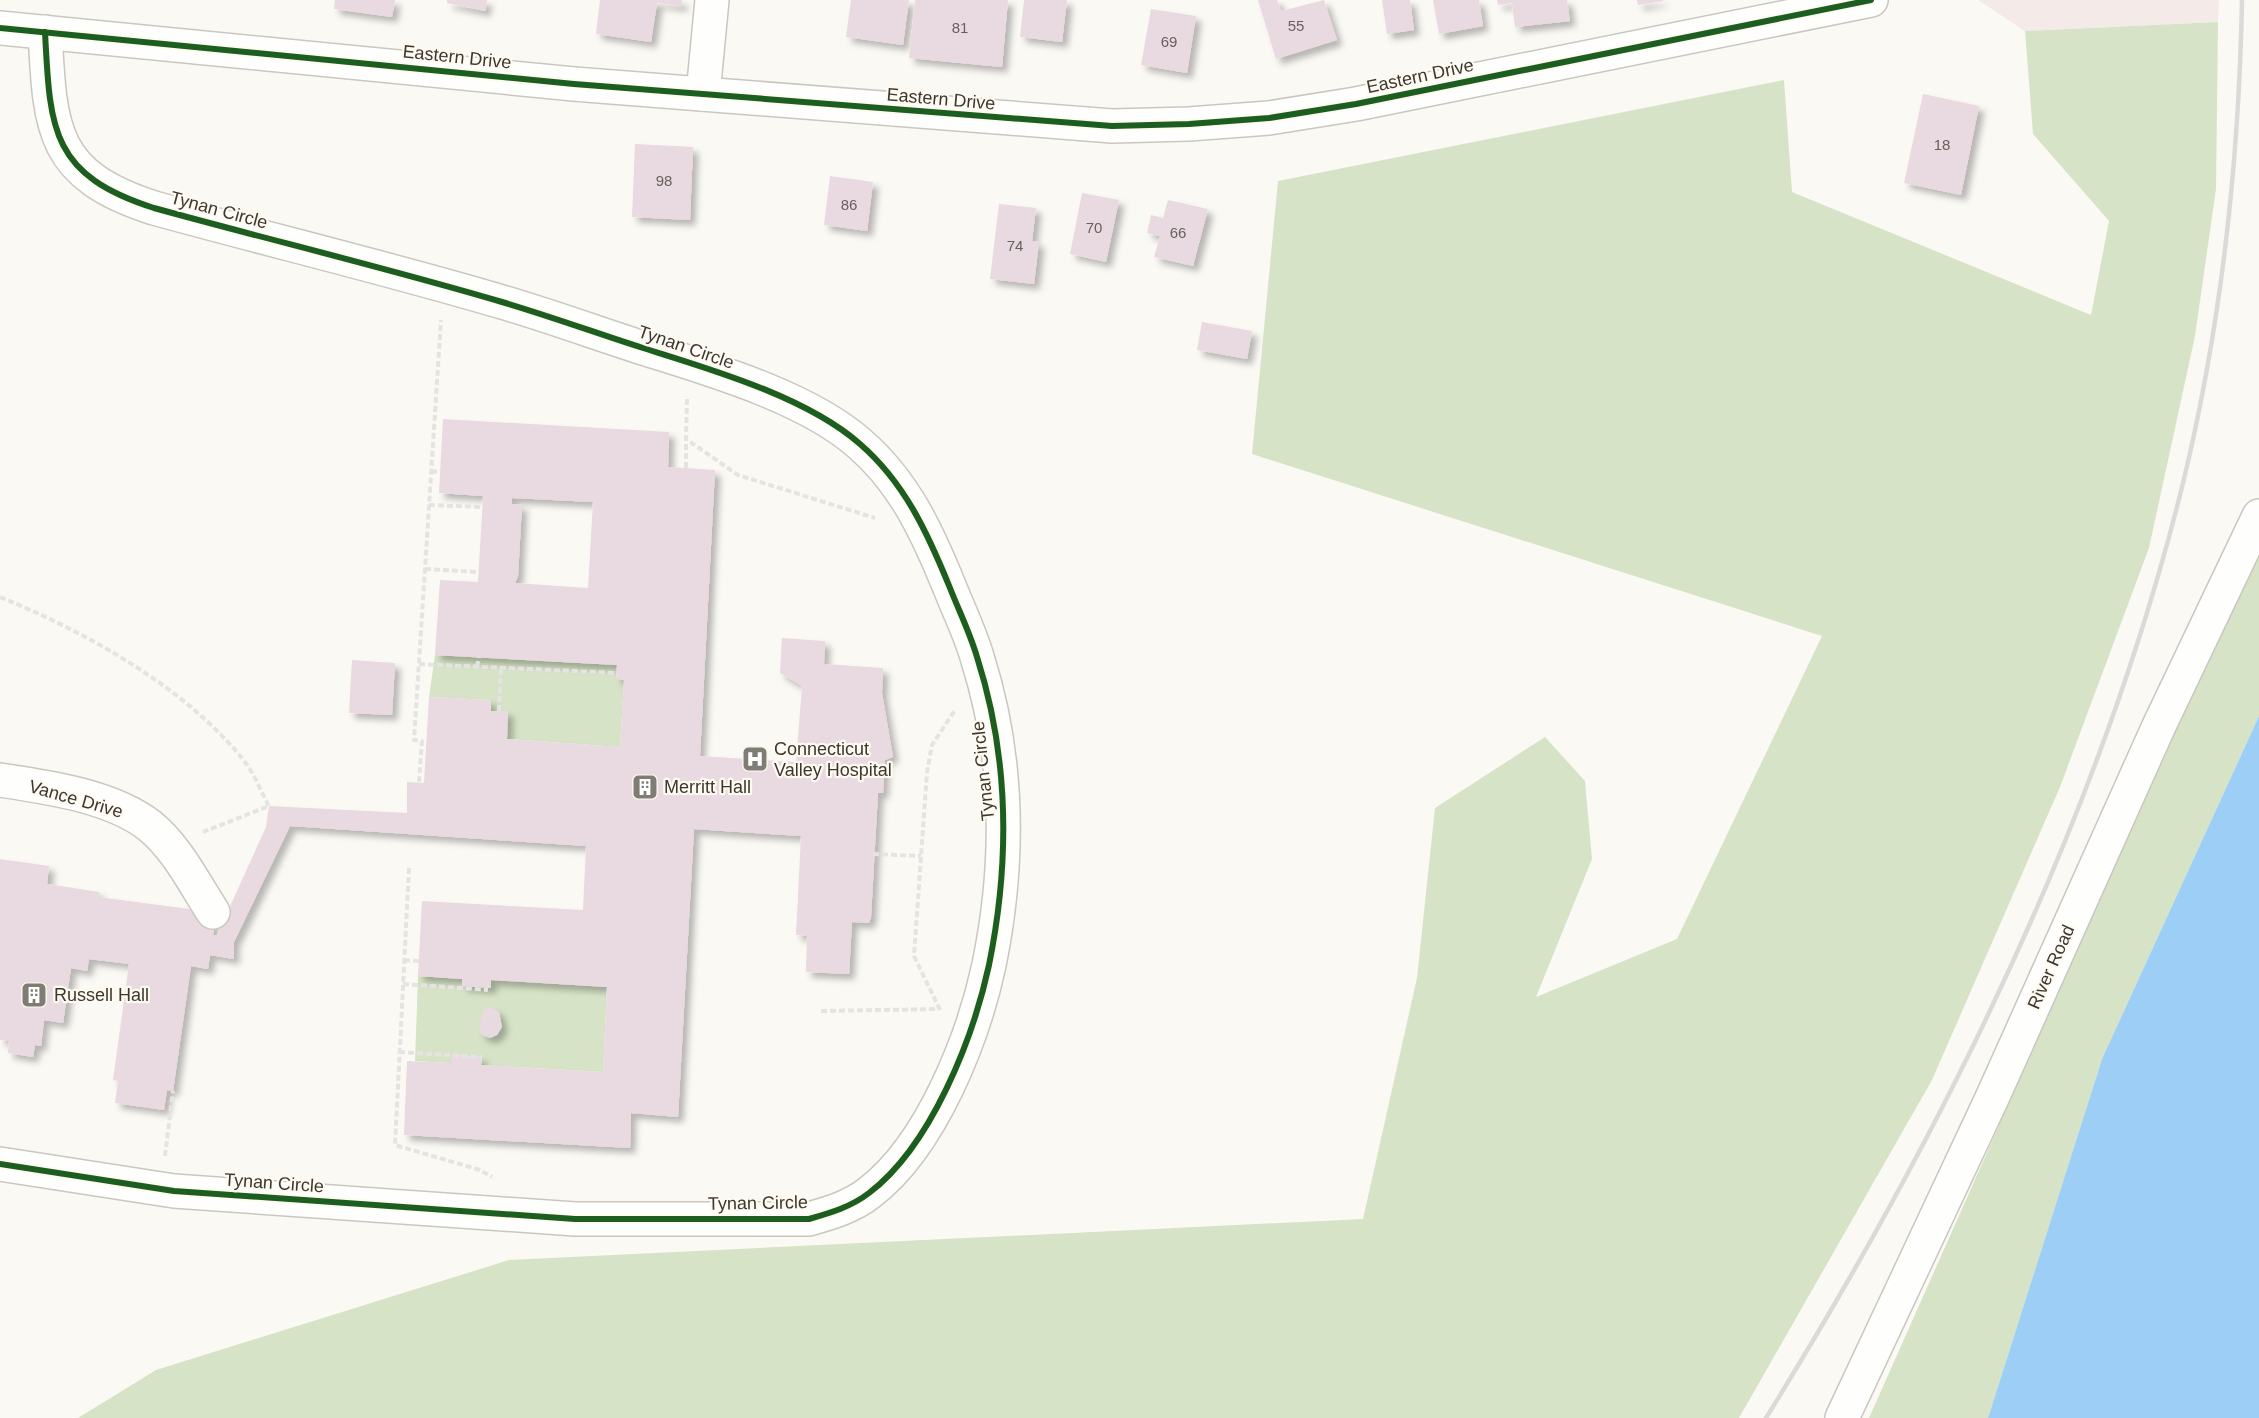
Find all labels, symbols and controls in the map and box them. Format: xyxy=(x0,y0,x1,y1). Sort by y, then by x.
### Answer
house number: 55 xyxy=(1288,17,1304,34)
house number: 81 xyxy=(952,19,968,36)
house number: 69 xyxy=(1161,33,1177,50)
street label: Eastern Drive xyxy=(402,41,512,73)
street label: Eastern Drive xyxy=(1365,55,1475,97)
street label: Eastern Drive xyxy=(886,84,996,114)
house number: 18 xyxy=(1934,136,1950,153)
house number: 98 xyxy=(656,172,672,189)
street label: Tynan Circle xyxy=(168,187,270,233)
house number: 86 xyxy=(841,196,857,213)
house number: 70 xyxy=(1086,219,1102,236)
house number: 66 xyxy=(1170,224,1186,241)
house number: 74 xyxy=(1007,237,1023,254)
street label: Tynan Circle xyxy=(635,321,737,373)
street label: Tynan Circle xyxy=(968,720,998,822)
place label: Connecticut Valley Hospital xyxy=(774,739,892,780)
hospital icon: Connecticut Valley Hospital xyxy=(740,744,770,774)
building icon: Merritt Hall xyxy=(630,772,660,802)
street label: Vance Drive xyxy=(27,776,125,822)
place label: Merritt Hall xyxy=(664,777,751,797)
street label: River Road xyxy=(2024,922,2078,1012)
building icon: Russell Hall xyxy=(19,980,49,1010)
place label: Russell Hall xyxy=(54,985,149,1005)
street label: Tynan Circle xyxy=(223,1170,325,1196)
street label: Tynan Circle xyxy=(708,1192,808,1214)

